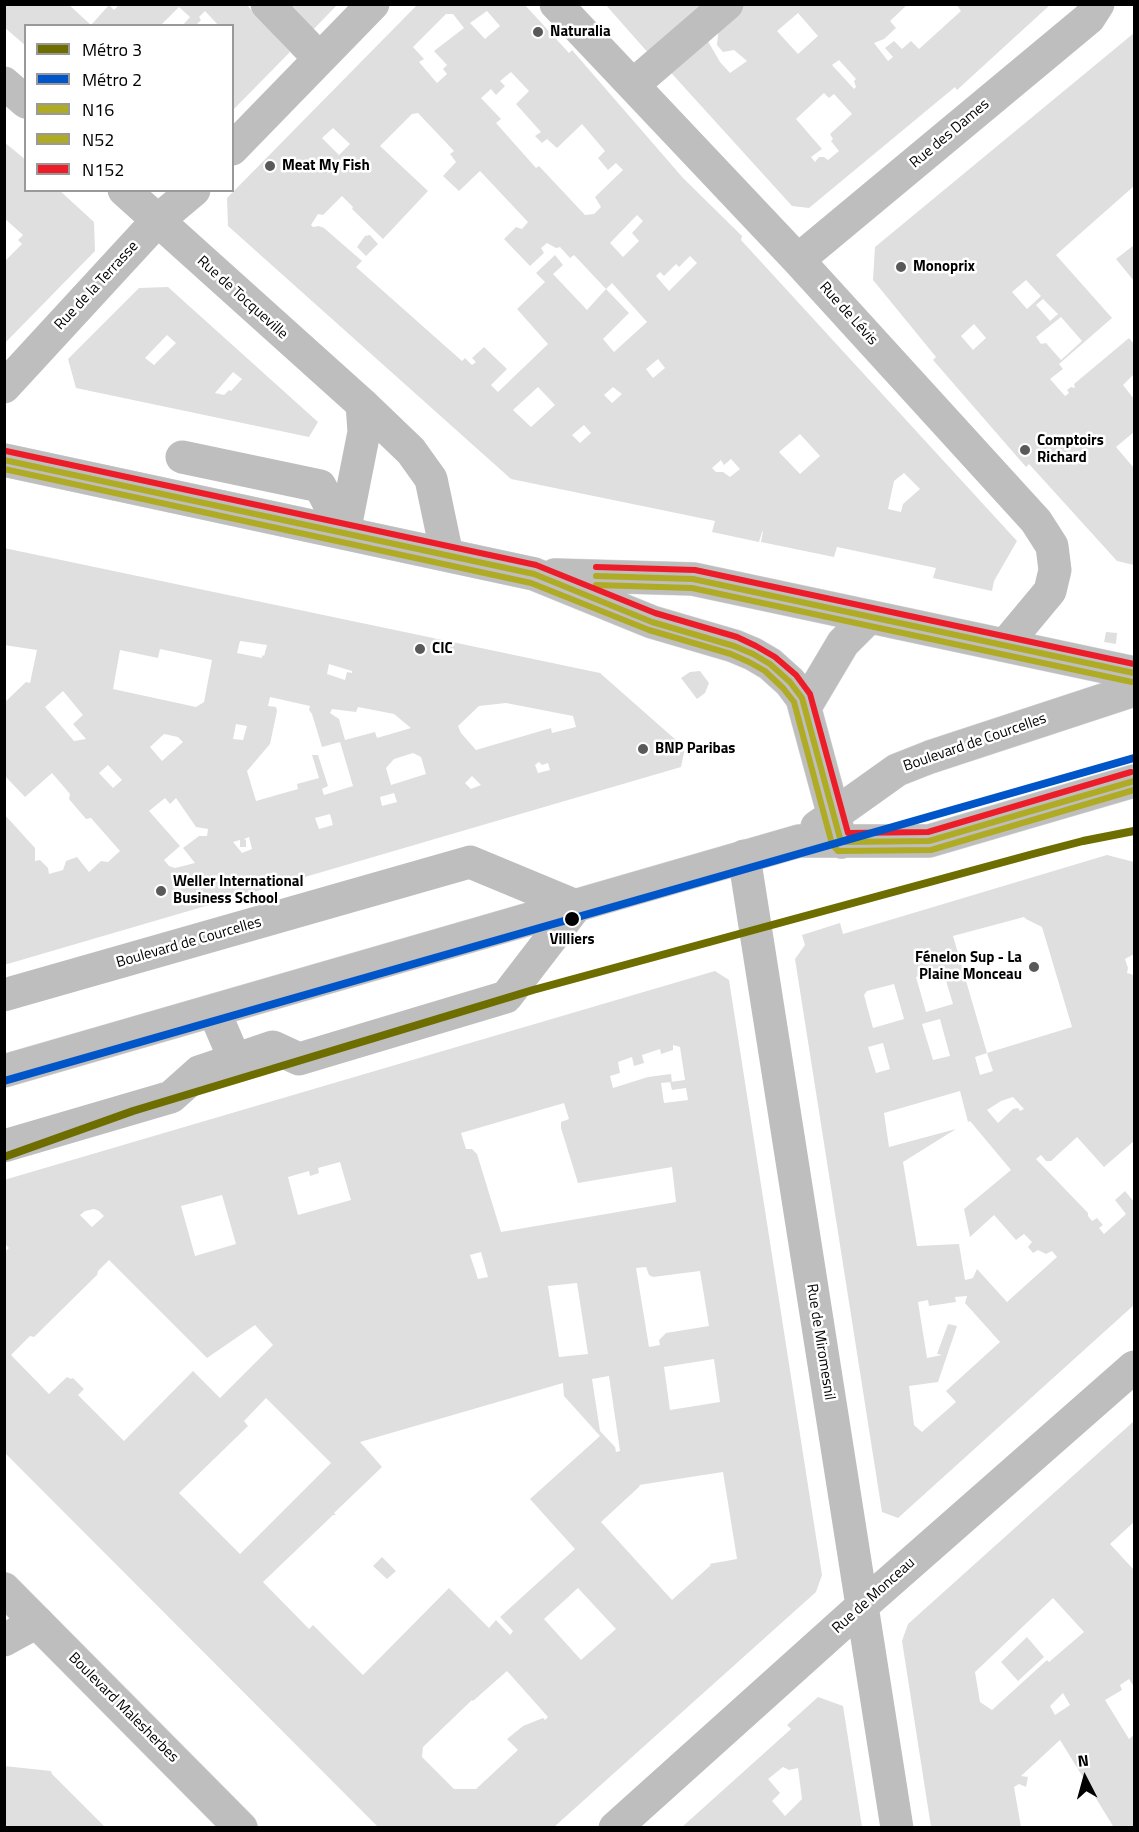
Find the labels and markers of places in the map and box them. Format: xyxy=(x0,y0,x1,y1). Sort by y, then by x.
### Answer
place label: Naturalia xyxy=(550,23,611,41)
marker: Naturalia xyxy=(531,25,545,39)
place label: Meat My Fish xyxy=(282,157,370,175)
marker: Meat My Fish xyxy=(263,159,277,173)
place label: Monoprix xyxy=(913,258,975,276)
marker: Monoprix xyxy=(894,260,908,274)
place label: Comptoirs Richard xyxy=(1037,432,1104,467)
marker: Comptoirs Richard xyxy=(1018,443,1032,457)
place label: CIC xyxy=(432,640,453,658)
marker: CIC xyxy=(413,642,427,656)
place label: BNP Paribas xyxy=(655,740,735,758)
marker: BNP Paribas xyxy=(636,742,650,756)
place label: Weller International Business School xyxy=(173,873,303,908)
marker: Weller International Business School xyxy=(154,884,168,898)
marker: Villiers xyxy=(563,910,581,928)
place label: Villiers xyxy=(549,931,595,949)
place label: Fénelon Sup - La Plaine Monceau xyxy=(915,949,1022,984)
marker: Fénelon Sup - La Plaine Monceau xyxy=(1027,960,1041,974)

